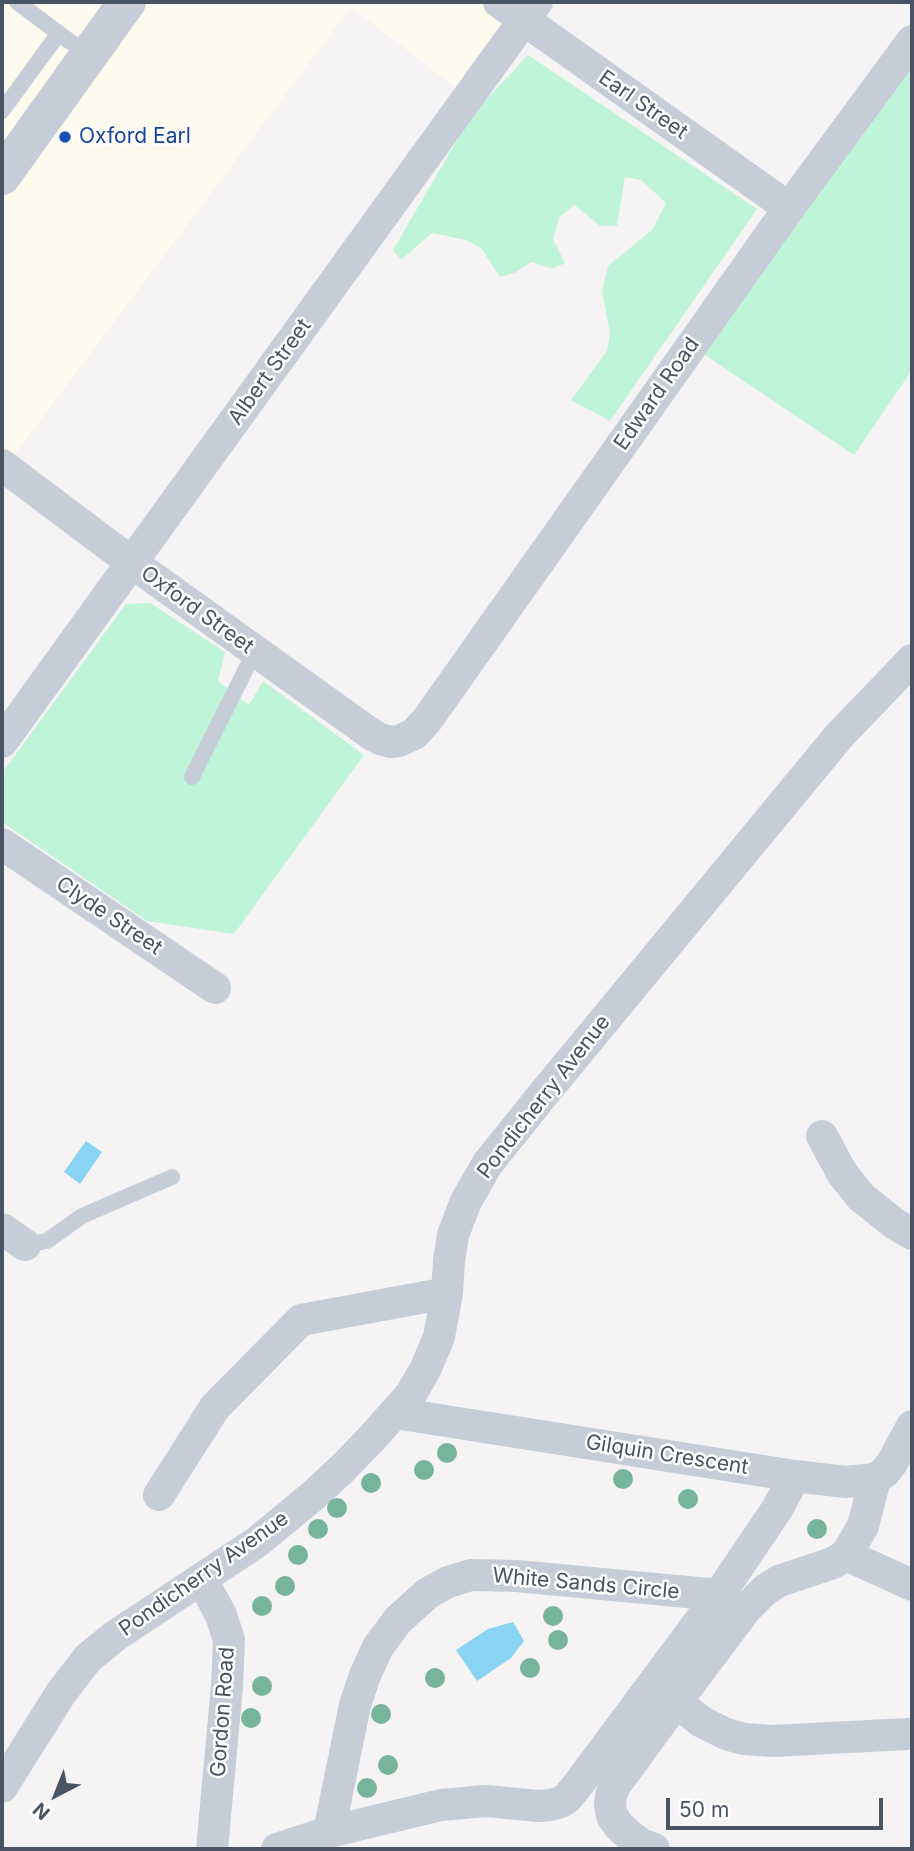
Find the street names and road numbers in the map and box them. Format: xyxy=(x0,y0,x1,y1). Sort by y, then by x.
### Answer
street label: Earl Street xyxy=(594,65,692,145)
street label: Albert Street xyxy=(223,314,317,430)
street label: Edward Road xyxy=(609,333,705,455)
street label: Oxford Street xyxy=(136,561,258,659)
street label: Clyde Street xyxy=(51,871,167,961)
street label: Pondicherry Avenue xyxy=(472,1010,616,1184)
street label: Gilquin Crescent xyxy=(584,1430,750,1480)
street label: Pondicherry Avenue xyxy=(115,1506,293,1642)
street label: White Sands Circle xyxy=(491,1563,681,1605)
street label: Gordon Road xyxy=(206,1646,240,1778)

